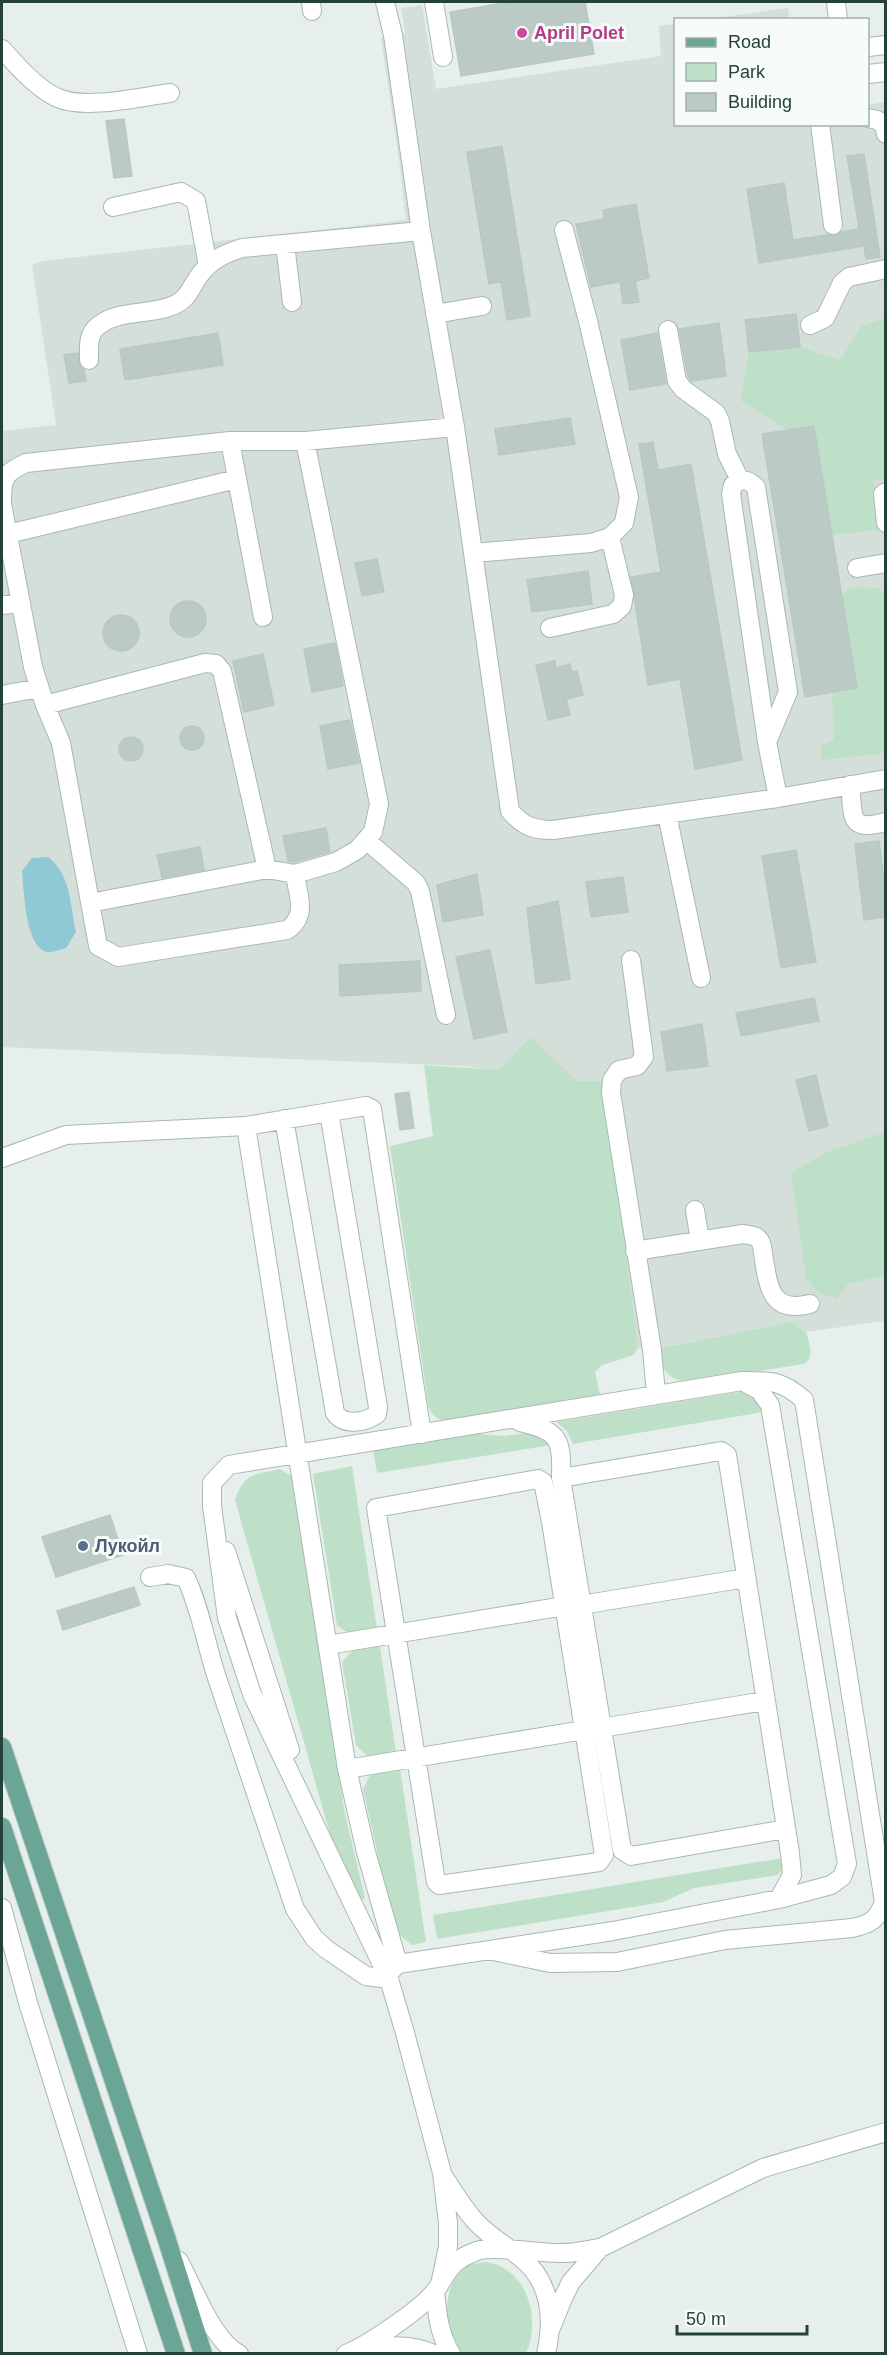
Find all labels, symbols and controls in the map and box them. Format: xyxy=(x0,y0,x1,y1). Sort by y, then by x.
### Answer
legend xyxy=(674,18,869,126)
place label: April Polet xyxy=(534,23,624,43)
marker: April Polet xyxy=(515,26,529,40)
text: Road xyxy=(728,32,771,52)
text: Park xyxy=(728,62,766,82)
text: Building xyxy=(728,92,792,112)
place label: Лукойл xyxy=(95,1536,160,1556)
marker: Лукойл xyxy=(76,1539,90,1553)
scale bar xyxy=(677,2298,808,2336)
text: 50 m xyxy=(686,2309,726,2329)

